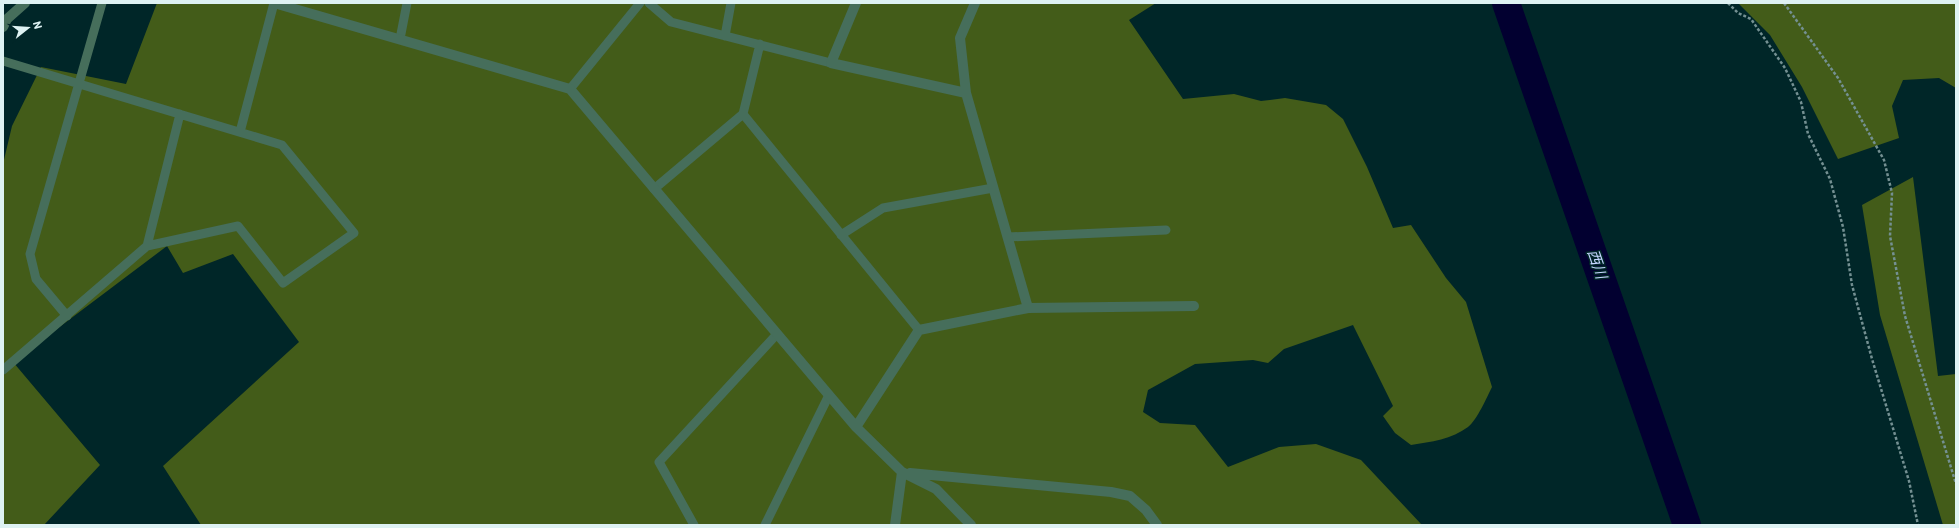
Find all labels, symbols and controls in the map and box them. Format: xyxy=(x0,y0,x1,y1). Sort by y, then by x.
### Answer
north arrow xyxy=(8,8,48,48)
text: N xyxy=(31,20,45,30)
water label: 西川 xyxy=(1585,247,1612,283)

